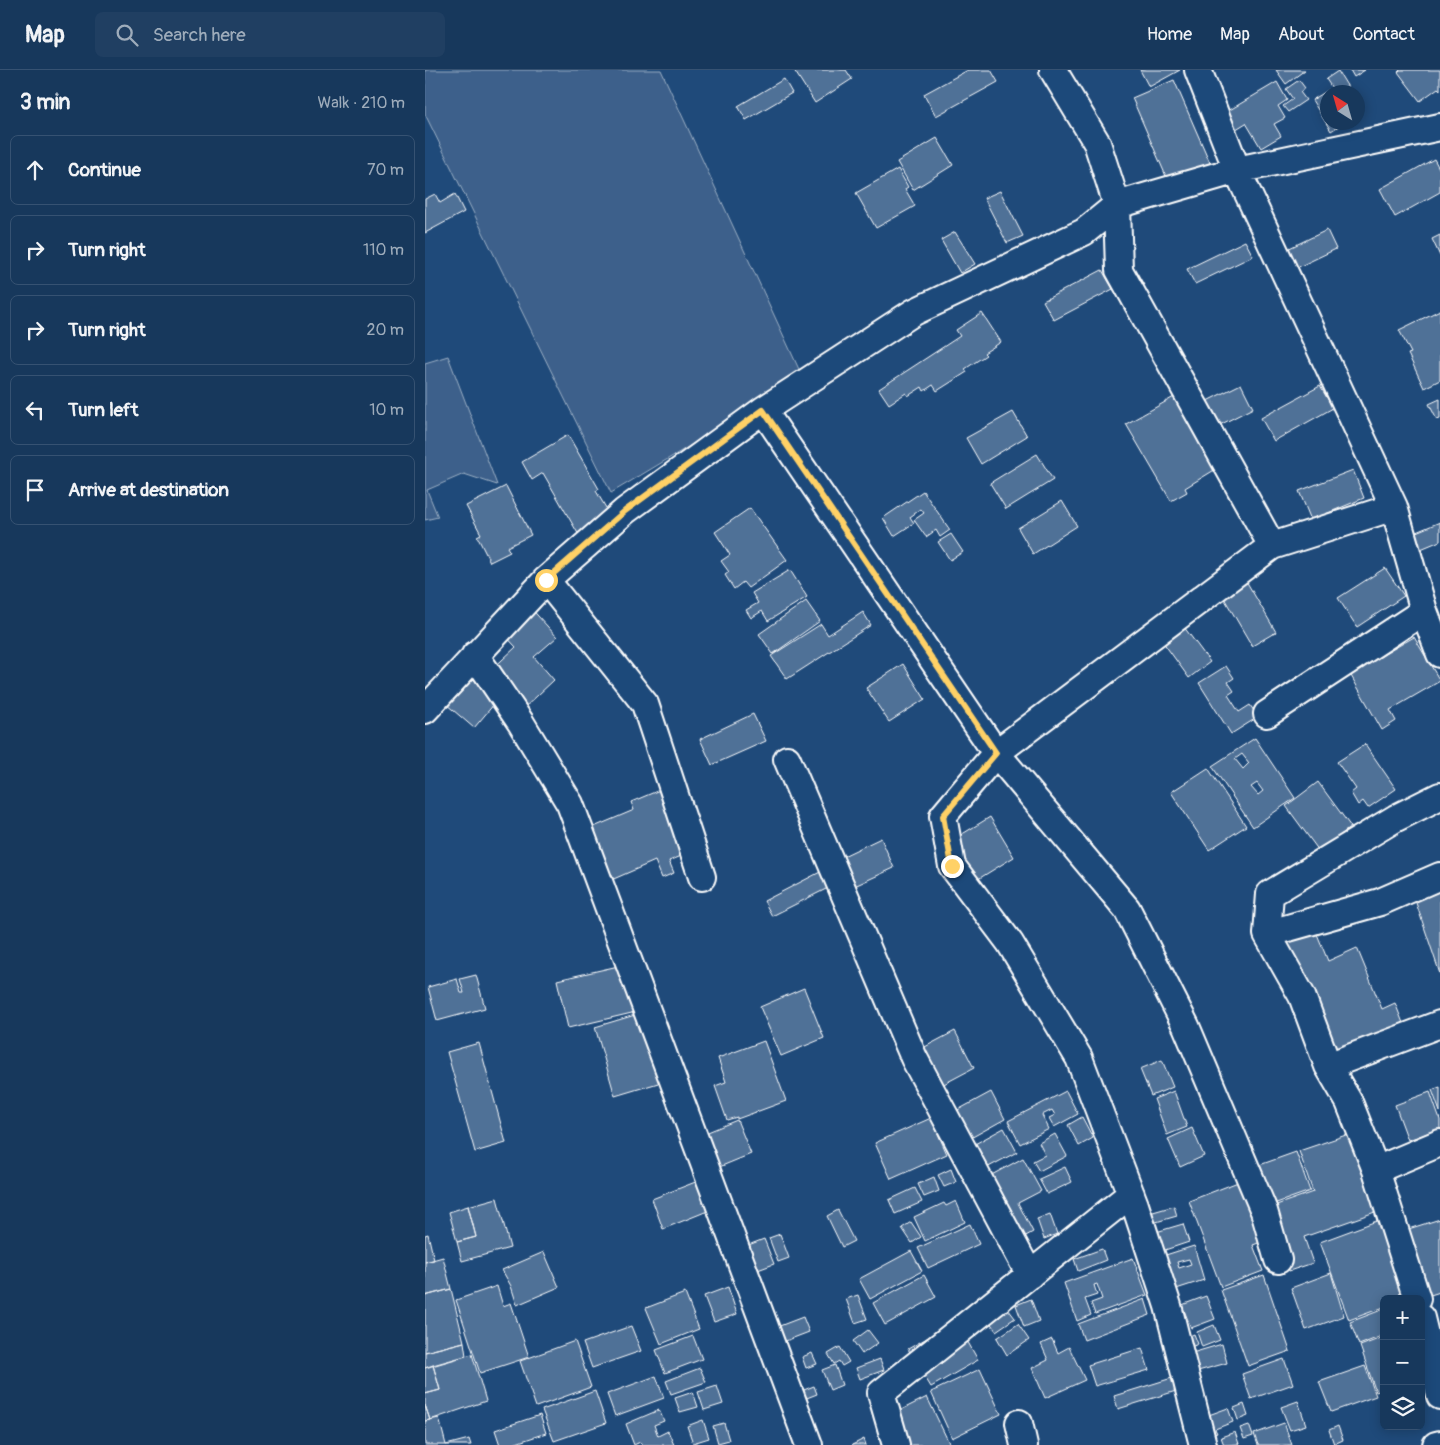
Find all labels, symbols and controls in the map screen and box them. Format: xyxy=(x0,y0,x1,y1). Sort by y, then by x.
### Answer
search box xyxy=(95,12,445,57)
text: Map xyxy=(25,20,65,49)
icon: search xyxy=(113,21,141,49)
text: Search here xyxy=(153,23,246,47)
text: Home xyxy=(1147,23,1192,46)
text: Map xyxy=(1220,23,1250,46)
text: About xyxy=(1278,23,1324,46)
text: Contact xyxy=(1352,23,1415,46)
north arrow xyxy=(1320,85,1365,130)
text: 3 min xyxy=(20,89,70,116)
text: Walk · 210 m xyxy=(317,93,405,113)
icon: ahead xyxy=(21,156,49,184)
text: Continue xyxy=(68,158,141,182)
text: 70 m xyxy=(367,160,404,180)
icon: right xyxy=(21,236,49,264)
text: Turn right xyxy=(68,238,146,262)
text: 110 m xyxy=(363,240,404,260)
icon: right xyxy=(21,316,49,344)
text: Turn right xyxy=(68,318,146,342)
text: 20 m xyxy=(366,320,404,340)
icon: left xyxy=(21,396,49,424)
text: Turn left xyxy=(68,398,138,422)
text: 10 m xyxy=(369,400,404,420)
icon: arrive xyxy=(21,476,49,504)
text: Arrive at destination xyxy=(68,478,229,502)
route start xyxy=(535,569,558,592)
route end xyxy=(941,855,964,878)
map controls xyxy=(1380,1295,1425,1430)
button: + xyxy=(1380,1295,1425,1340)
button: − xyxy=(1380,1340,1425,1385)
button: layers xyxy=(1380,1385,1425,1430)

